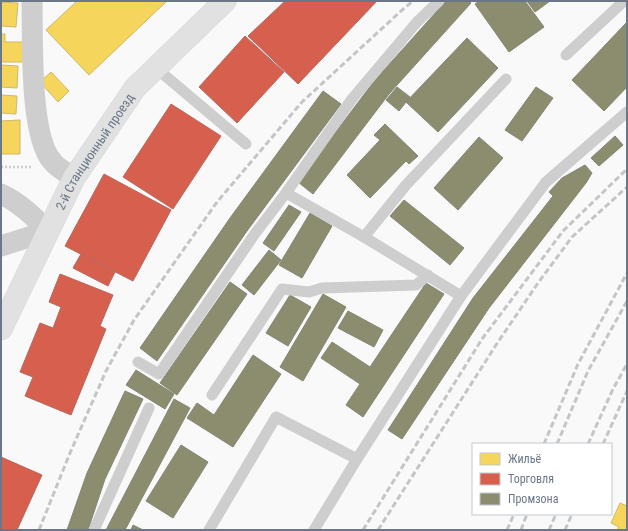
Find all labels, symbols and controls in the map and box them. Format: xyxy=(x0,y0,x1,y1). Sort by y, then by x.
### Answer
street label: 2-й Станционный проезд xyxy=(53,91,137,212)
legend xyxy=(472,443,612,515)
text: Жильё xyxy=(508,452,541,466)
text: Торговля xyxy=(508,472,554,486)
text: Промзона xyxy=(508,492,559,506)

